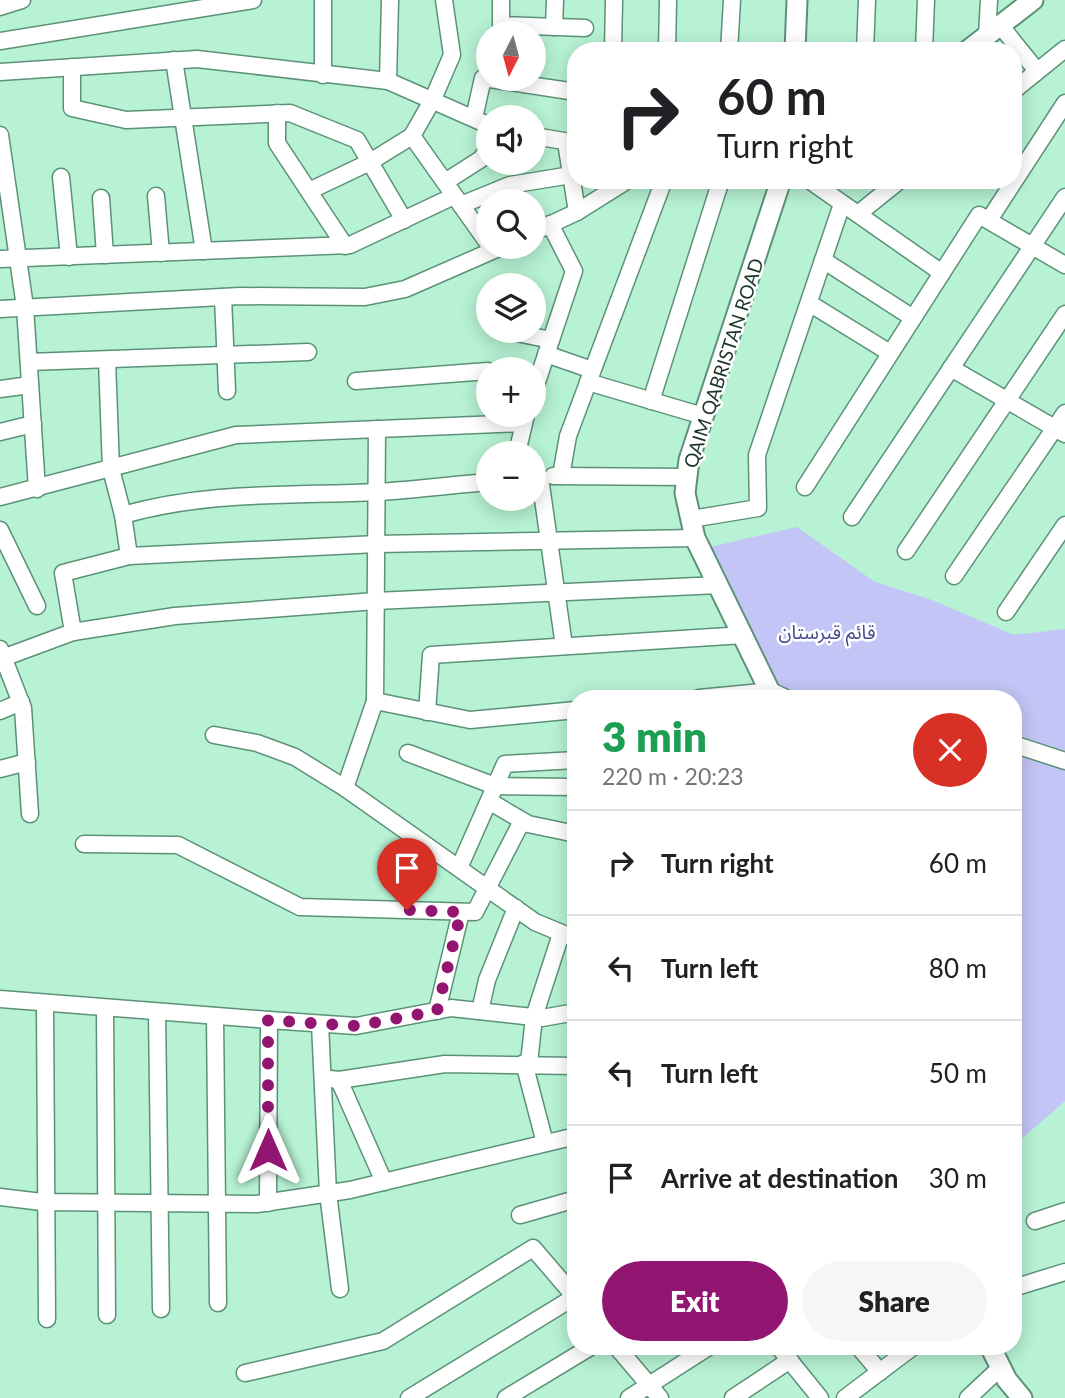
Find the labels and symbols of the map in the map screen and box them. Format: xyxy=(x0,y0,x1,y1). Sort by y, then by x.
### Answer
north arrow xyxy=(476,21,546,91)
street label: QAIM QABRISTAN ROAD xyxy=(678,255,768,471)
park label: قائم قبرستان xyxy=(778,620,876,647)
pin xyxy=(377,838,437,910)
position arrow xyxy=(231,1113,305,1187)

